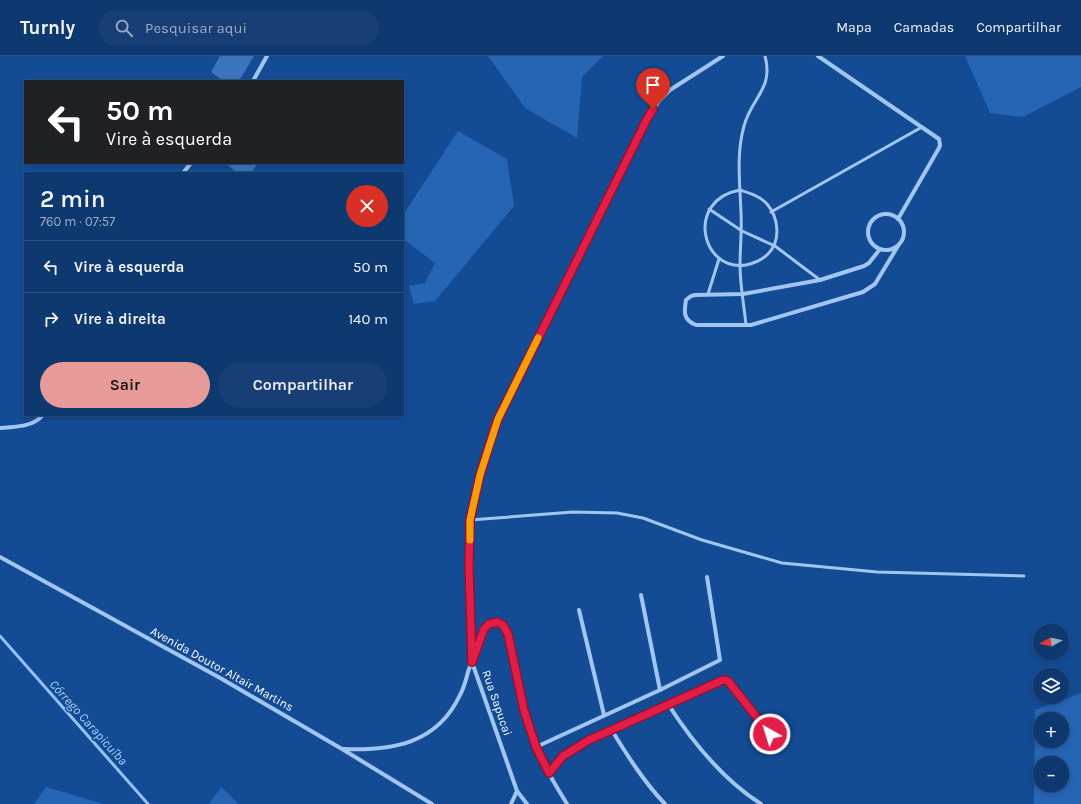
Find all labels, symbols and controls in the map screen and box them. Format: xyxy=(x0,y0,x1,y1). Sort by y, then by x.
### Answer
search box xyxy=(99,10,379,46)
text: Turnly xyxy=(20,17,75,39)
icon: search xyxy=(113,17,135,39)
text: Pesquisar aqui xyxy=(145,19,247,37)
text: Mapa xyxy=(836,19,872,36)
text: Camadas xyxy=(894,19,954,36)
text: Compartilhar xyxy=(976,19,1061,36)
pin xyxy=(636,68,670,109)
icon: arrive xyxy=(642,74,664,96)
text: 50 m xyxy=(106,94,174,127)
icon: left xyxy=(40,96,92,148)
text: Vire à esquerda xyxy=(106,128,232,150)
text: 2 min xyxy=(40,185,106,213)
button: close xyxy=(346,185,388,227)
text: 760 m · 07:57 xyxy=(40,214,115,229)
icon: left xyxy=(40,256,62,278)
text: Vire à esquerda xyxy=(74,258,184,276)
text: 50 m xyxy=(353,258,388,276)
icon: right xyxy=(40,308,62,330)
text: Vire à direita xyxy=(74,310,166,328)
text: 140 m xyxy=(348,310,388,328)
button: Sair xyxy=(40,362,210,408)
button: Compartilhar xyxy=(218,362,388,408)
street label: Avenida Doutor Altair Martins xyxy=(148,624,296,714)
north arrow xyxy=(1033,624,1069,660)
map controls xyxy=(1033,624,1069,792)
street label: Rua Sapucai xyxy=(479,668,515,738)
button: layers xyxy=(1033,668,1069,704)
water label: Córrego Carapicuíba xyxy=(46,677,131,768)
button: + xyxy=(1033,712,1069,748)
position arrow xyxy=(749,713,791,755)
button: − xyxy=(1033,756,1069,792)

